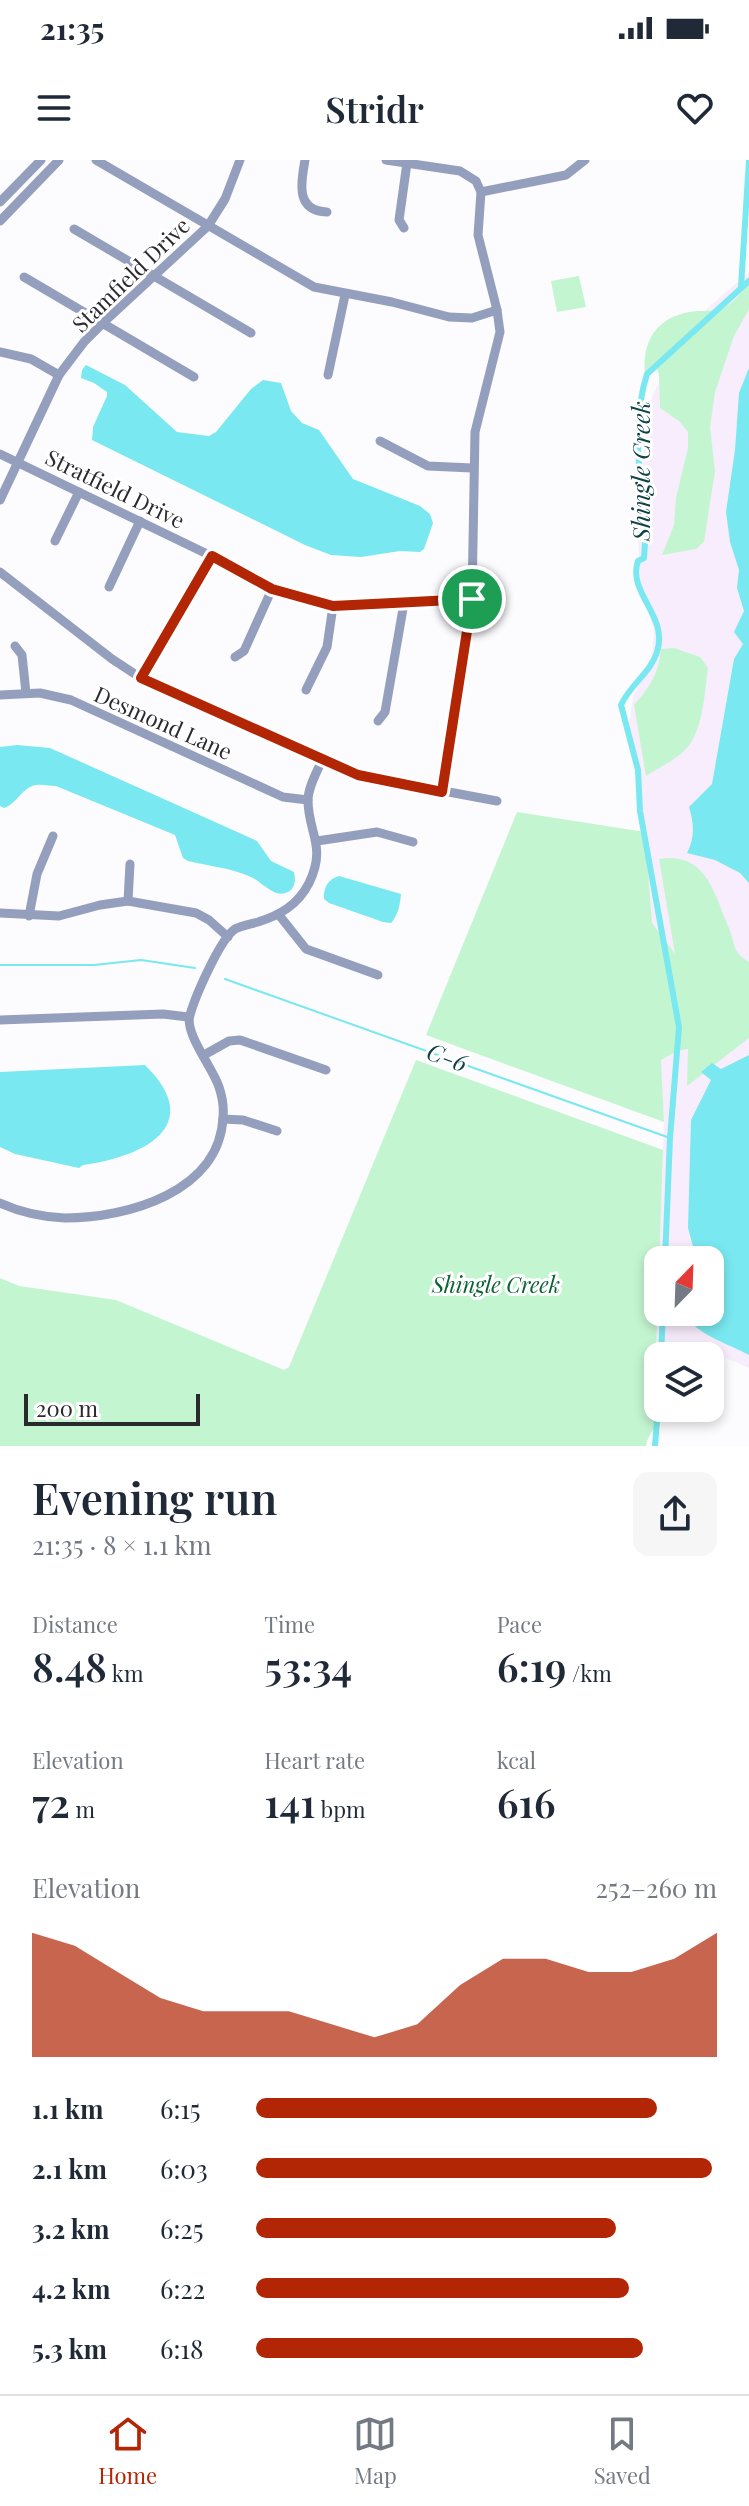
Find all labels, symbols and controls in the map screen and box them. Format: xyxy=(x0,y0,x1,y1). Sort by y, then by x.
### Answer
text: 21:35 xyxy=(40,8,104,48)
text: Stridr xyxy=(325,84,424,132)
icon: menu xyxy=(32,86,76,130)
icon: heart xyxy=(673,86,717,130)
street label: Stamfield Drive xyxy=(65,210,196,338)
water label: Shingle Creek xyxy=(624,401,656,542)
street label: Stratfield Drive xyxy=(41,441,190,535)
pin xyxy=(438,565,506,633)
icon: arrive xyxy=(450,577,494,621)
street label: Desmond Lane xyxy=(90,678,237,766)
water label: C-6 xyxy=(423,1034,473,1078)
north arrow xyxy=(644,1246,724,1326)
map controls xyxy=(644,1246,724,1422)
park label: Shingle Creek xyxy=(431,1269,560,1299)
button: layers xyxy=(644,1342,724,1422)
scale bar xyxy=(24,1390,200,1426)
text: 200 m xyxy=(36,1393,98,1423)
text: Evening run xyxy=(32,1467,277,1526)
button: share xyxy=(633,1472,717,1556)
text: 21:35 · 8 × 1.1 km xyxy=(32,1527,212,1562)
text: Distance xyxy=(32,1609,118,1639)
text: Time xyxy=(264,1609,315,1639)
text: Pace xyxy=(497,1609,542,1639)
text: 8.48 xyxy=(32,1639,107,1692)
text: 53:34 xyxy=(264,1639,352,1692)
text: 6:19 xyxy=(497,1639,567,1692)
text: km xyxy=(107,1658,143,1688)
text: /km xyxy=(567,1658,612,1688)
text: Elevation xyxy=(32,1745,124,1775)
text: Heart rate xyxy=(264,1745,365,1775)
text: kcal xyxy=(497,1745,536,1775)
text: 72 xyxy=(32,1775,70,1828)
text: 141 xyxy=(264,1775,315,1828)
text: 616 xyxy=(497,1775,556,1828)
text: m xyxy=(70,1794,95,1824)
text: bpm xyxy=(315,1794,365,1824)
text: Elevation xyxy=(32,1870,140,1905)
text: 252–260 m xyxy=(595,1870,717,1905)
text: 1.1 km xyxy=(32,2091,103,2126)
text: 6:15 xyxy=(160,2091,200,2126)
text: 2.1 km xyxy=(32,2151,107,2186)
text: 6:03 xyxy=(160,2151,208,2186)
text: 3.2 km xyxy=(32,2211,110,2246)
text: 6:25 xyxy=(160,2211,204,2246)
text: 4.2 km xyxy=(32,2271,111,2306)
text: 6:22 xyxy=(160,2271,205,2306)
text: 5.3 km xyxy=(32,2331,107,2366)
text: 6:18 xyxy=(160,2331,204,2366)
tab: Home xyxy=(98,2412,157,2490)
tab: Map xyxy=(353,2412,397,2490)
tab: Saved xyxy=(594,2412,651,2490)

